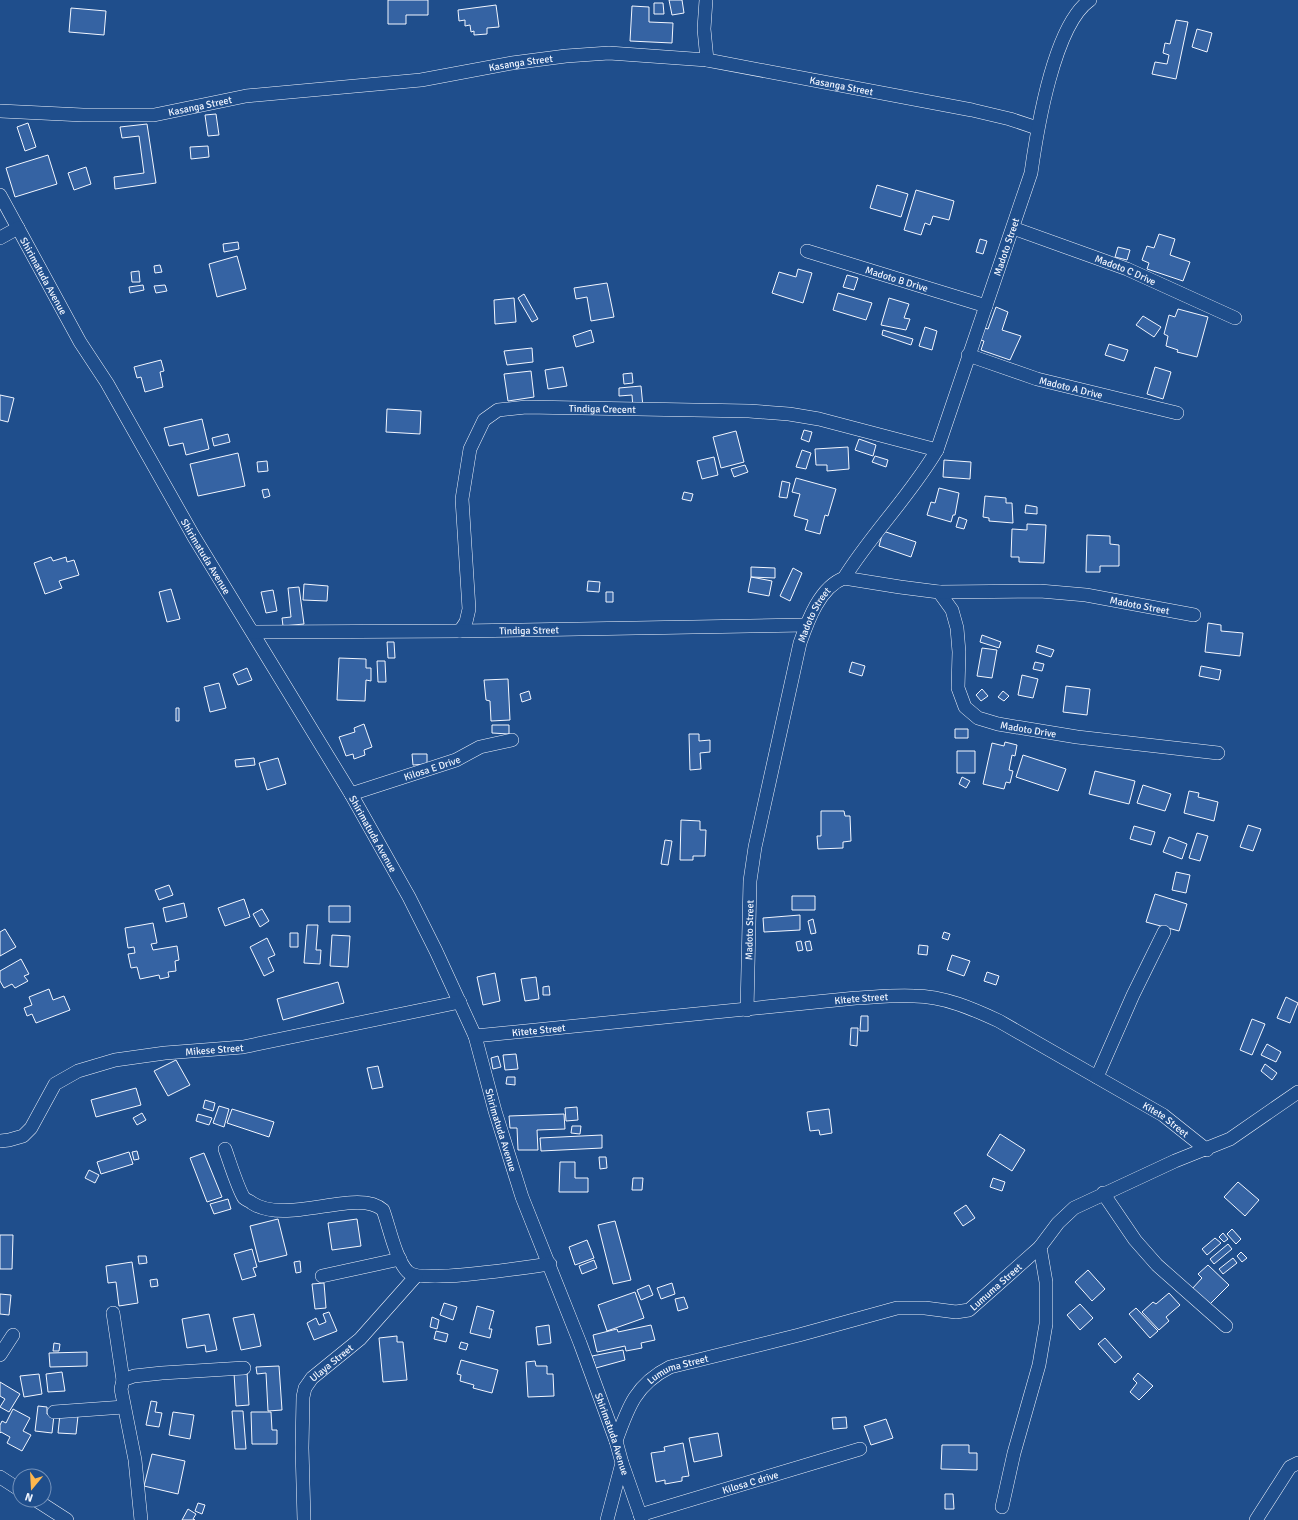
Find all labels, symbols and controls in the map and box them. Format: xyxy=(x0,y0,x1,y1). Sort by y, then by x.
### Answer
street label: Kasanga Street xyxy=(488,53,554,74)
street label: Kasanga Street xyxy=(808,74,875,98)
street label: Kasanga Street xyxy=(167,94,233,119)
street label: Madoto Street xyxy=(992,216,1022,278)
street label: Shirimatuda Avenue xyxy=(17,236,69,317)
street label: Madoto C Drive xyxy=(1093,253,1158,288)
street label: Madoto B Drive xyxy=(864,264,929,295)
street label: Madoto A Drive xyxy=(1038,375,1104,402)
street label: Tindiga Crecent xyxy=(569,403,636,416)
street label: Shirimatuda Avenue xyxy=(178,517,233,597)
street label: Madoto Street xyxy=(796,585,834,644)
street label: Madoto Street xyxy=(1109,595,1171,617)
street label: Tindiga Street xyxy=(499,624,559,637)
street label: Madoto Drive xyxy=(999,719,1057,741)
street label: Kilosa E Drive xyxy=(402,754,463,784)
street label: Shirimatuda Avenue xyxy=(346,794,399,875)
street label: Madoto Street xyxy=(743,899,757,960)
street label: Kitete Street xyxy=(834,991,889,1007)
street label: Kitete Street xyxy=(511,1022,567,1039)
street label: Mikese Street xyxy=(185,1042,244,1058)
street label: Shirimatuda Avenue xyxy=(482,1087,519,1173)
street label: Kitete Street xyxy=(1140,1100,1191,1140)
street label: Lumuma Street xyxy=(968,1261,1025,1313)
street label: Ulaya Street xyxy=(307,1342,356,1385)
street label: Lumuma Street xyxy=(645,1353,710,1387)
street label: Shirimatuda Avenue xyxy=(592,1391,631,1477)
north arrow xyxy=(12,1468,52,1508)
street label: Kilosa C drive xyxy=(721,1469,780,1497)
text: N xyxy=(23,1490,35,1504)

